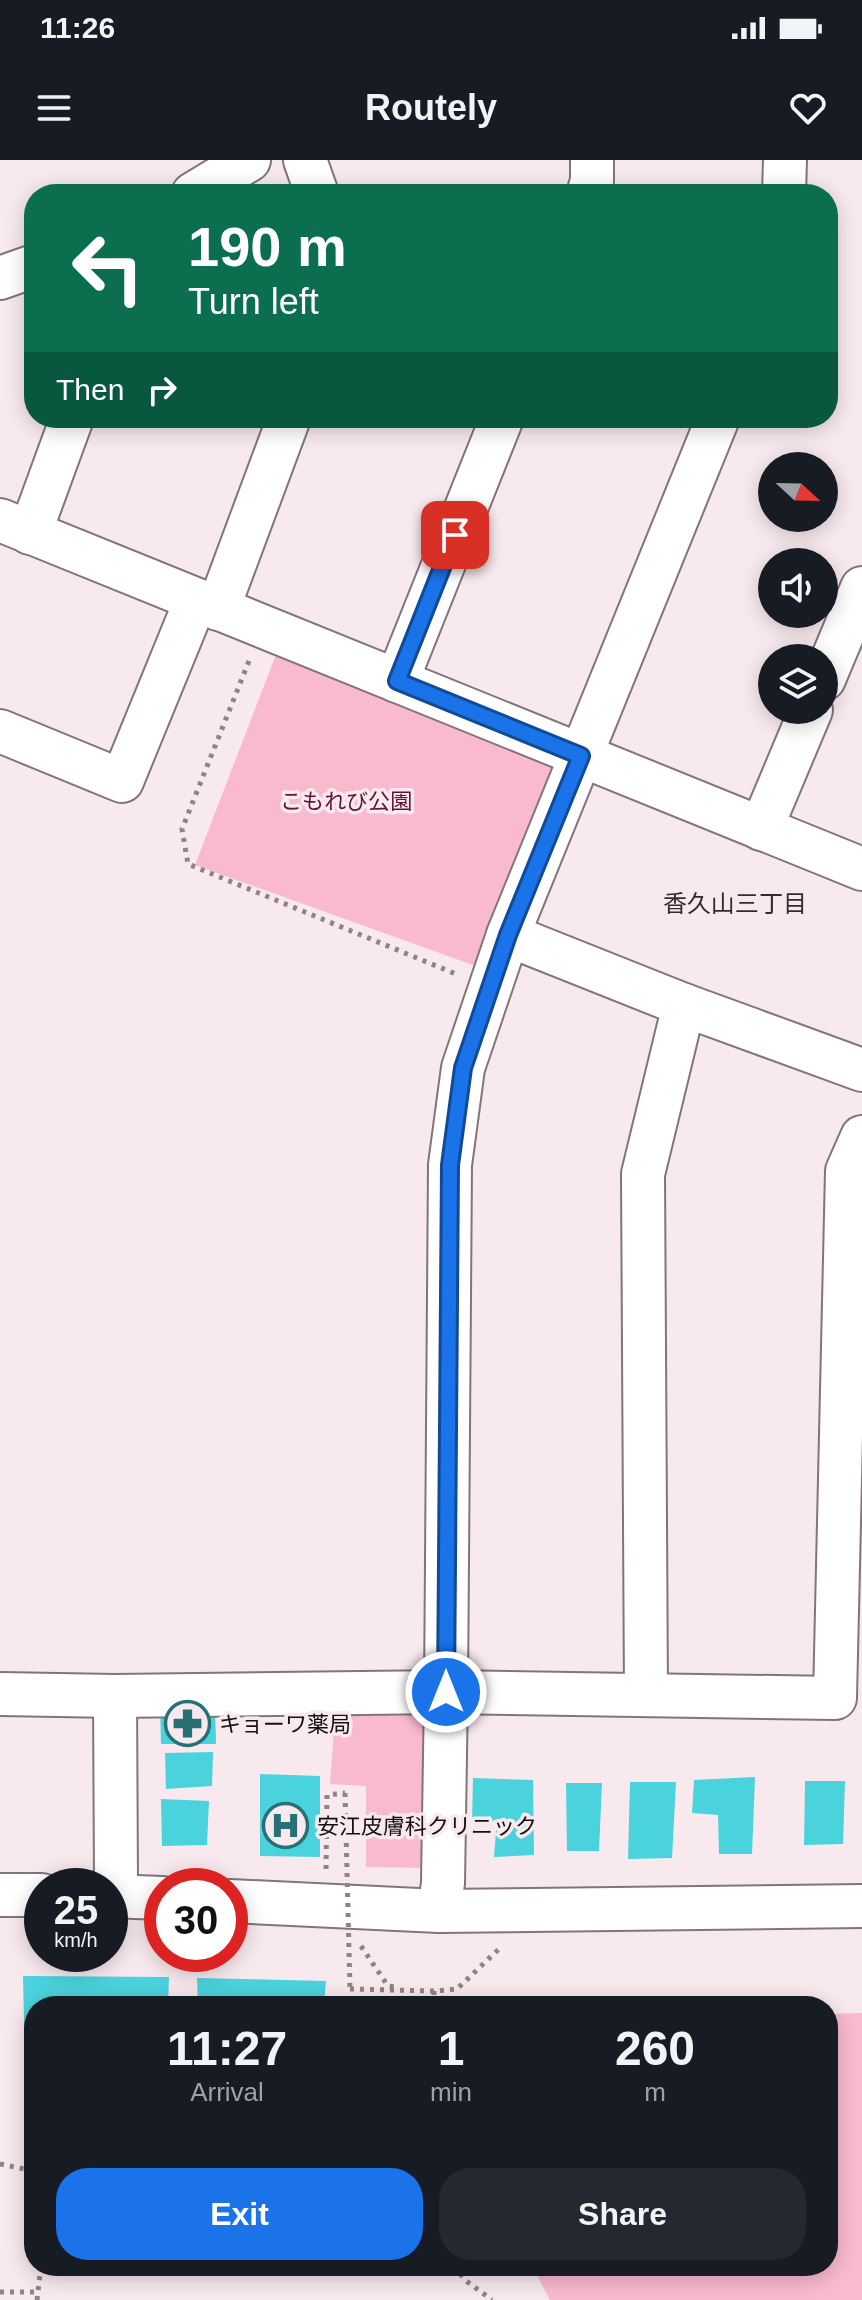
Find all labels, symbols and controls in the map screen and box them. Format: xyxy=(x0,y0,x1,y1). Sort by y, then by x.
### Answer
text: 11:26 xyxy=(40,11,115,44)
icon: menu xyxy=(32,86,76,130)
icon: heart xyxy=(786,86,830,130)
text: Routely xyxy=(365,87,497,128)
text: 190 m xyxy=(188,215,347,278)
icon: left xyxy=(56,216,160,320)
text: Turn left xyxy=(188,281,319,322)
icon: right xyxy=(140,368,184,412)
text: Then xyxy=(56,373,124,406)
north arrow xyxy=(758,452,838,532)
map controls xyxy=(758,452,838,724)
pin xyxy=(421,501,489,569)
icon: arrive xyxy=(433,513,477,557)
button: sound xyxy=(758,548,838,628)
button: layers xyxy=(758,644,838,724)
park label: こもれび公園 xyxy=(280,789,412,814)
district label: 香久山三丁目 xyxy=(663,890,807,917)
position arrow xyxy=(404,1650,488,1734)
pharmacy icon: キョーワ薬局 xyxy=(164,1700,212,1748)
place label: キョーワ薬局 xyxy=(219,1712,351,1737)
hospital icon: 安江皮膚科クリニック xyxy=(262,1802,310,1850)
place label: 安江皮膚科クリニック xyxy=(317,1814,537,1839)
speed limit sign: 30 xyxy=(144,1868,248,1972)
text: 25 xyxy=(54,1888,98,1932)
text: km/h xyxy=(54,1929,98,1951)
text: 11:27 xyxy=(167,2022,287,2075)
text: 1 xyxy=(438,2022,464,2075)
text: 260 xyxy=(615,2022,695,2075)
text: Arrival xyxy=(190,2077,264,2107)
text: min xyxy=(430,2077,472,2107)
text: m xyxy=(644,2077,666,2107)
button: Exit xyxy=(56,2168,423,2260)
button: Share xyxy=(439,2168,806,2260)

